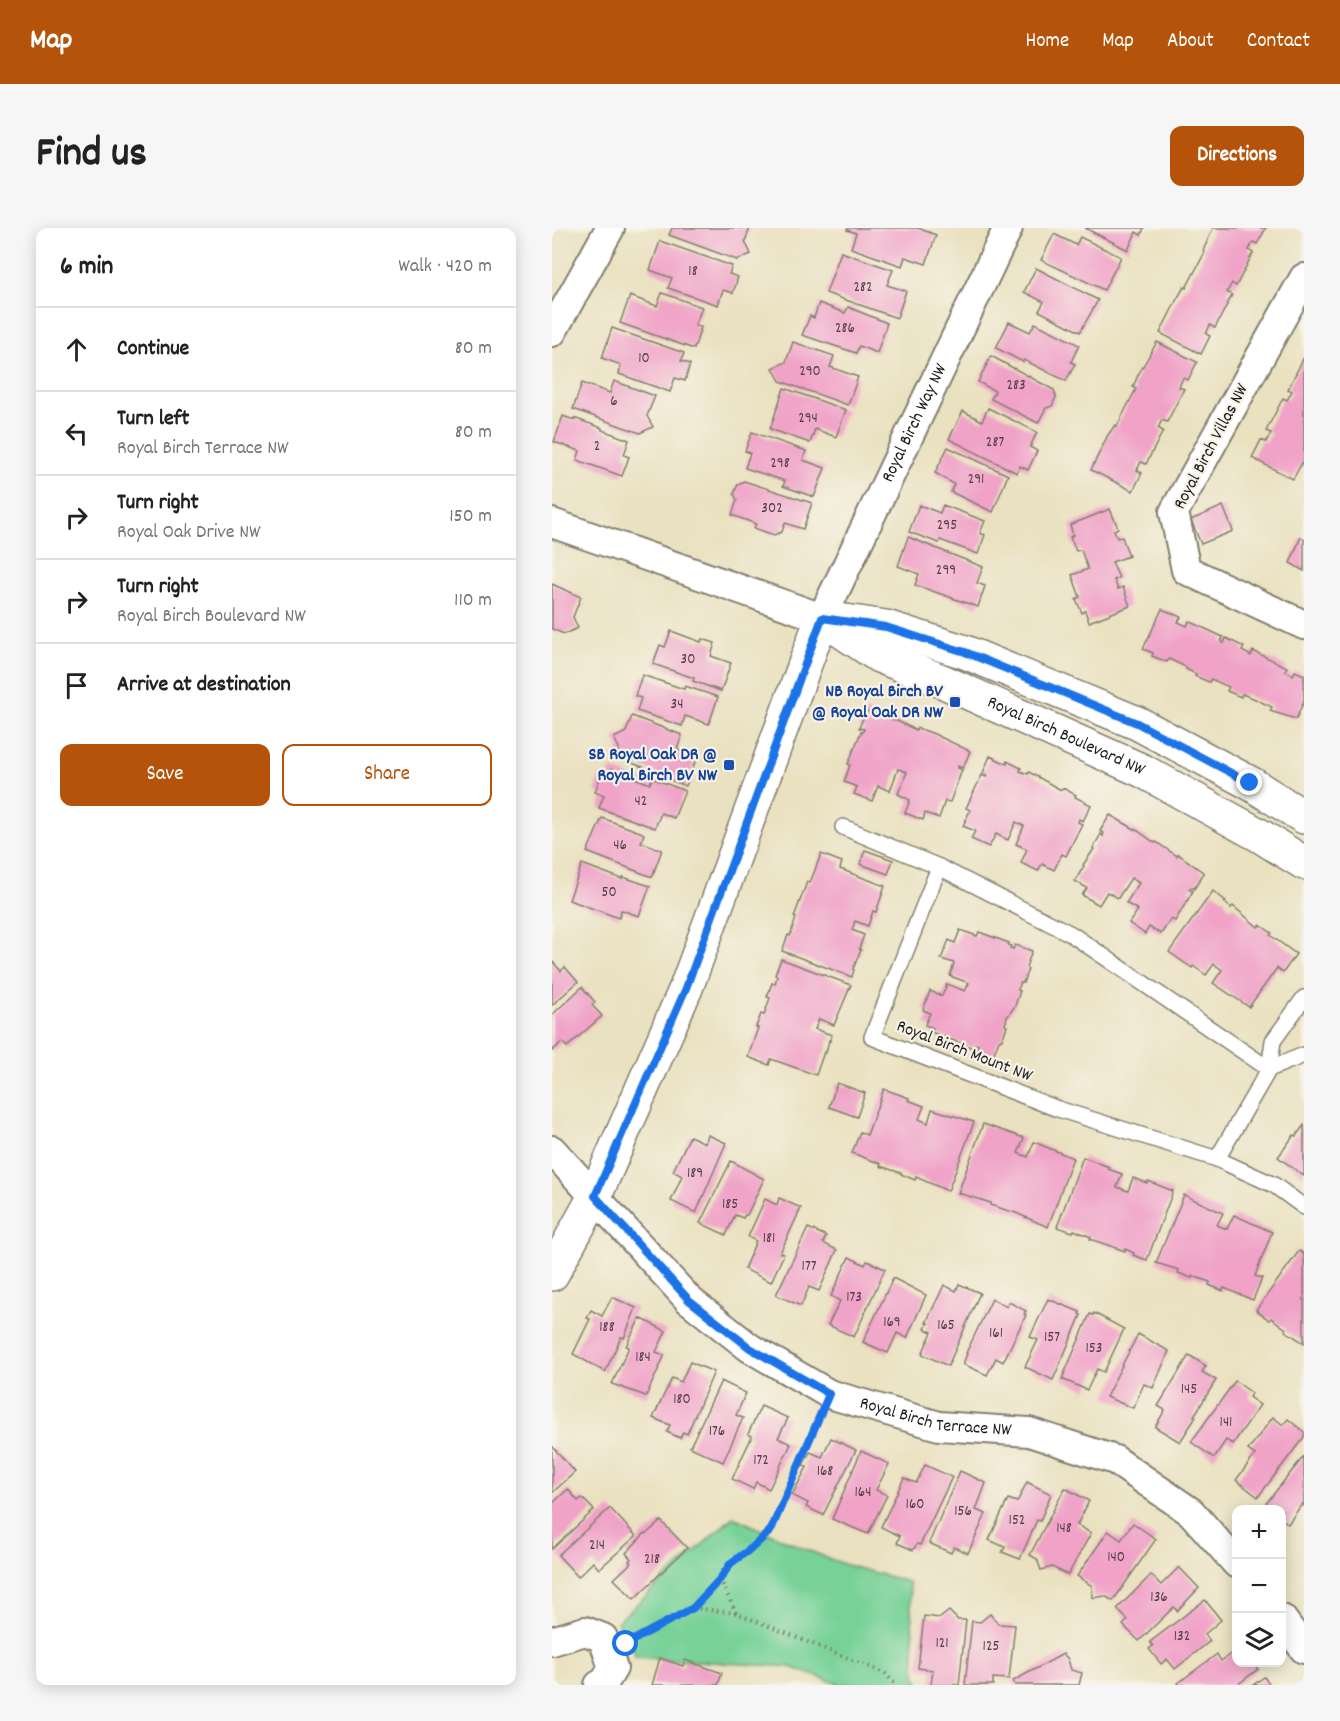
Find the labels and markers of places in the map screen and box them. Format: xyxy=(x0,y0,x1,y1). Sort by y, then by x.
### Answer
place label: NB Royal Birch BV @ Royal Oak DR NW xyxy=(812,680,944,726)
marker: NB Royal Birch BV @ Royal Oak DR NW xyxy=(948,695,962,709)
place label: SB Royal Oak DR @ Royal Birch BV NW xyxy=(589,743,718,789)
marker: SB Royal Oak DR @ Royal Birch BV NW xyxy=(722,758,736,772)

